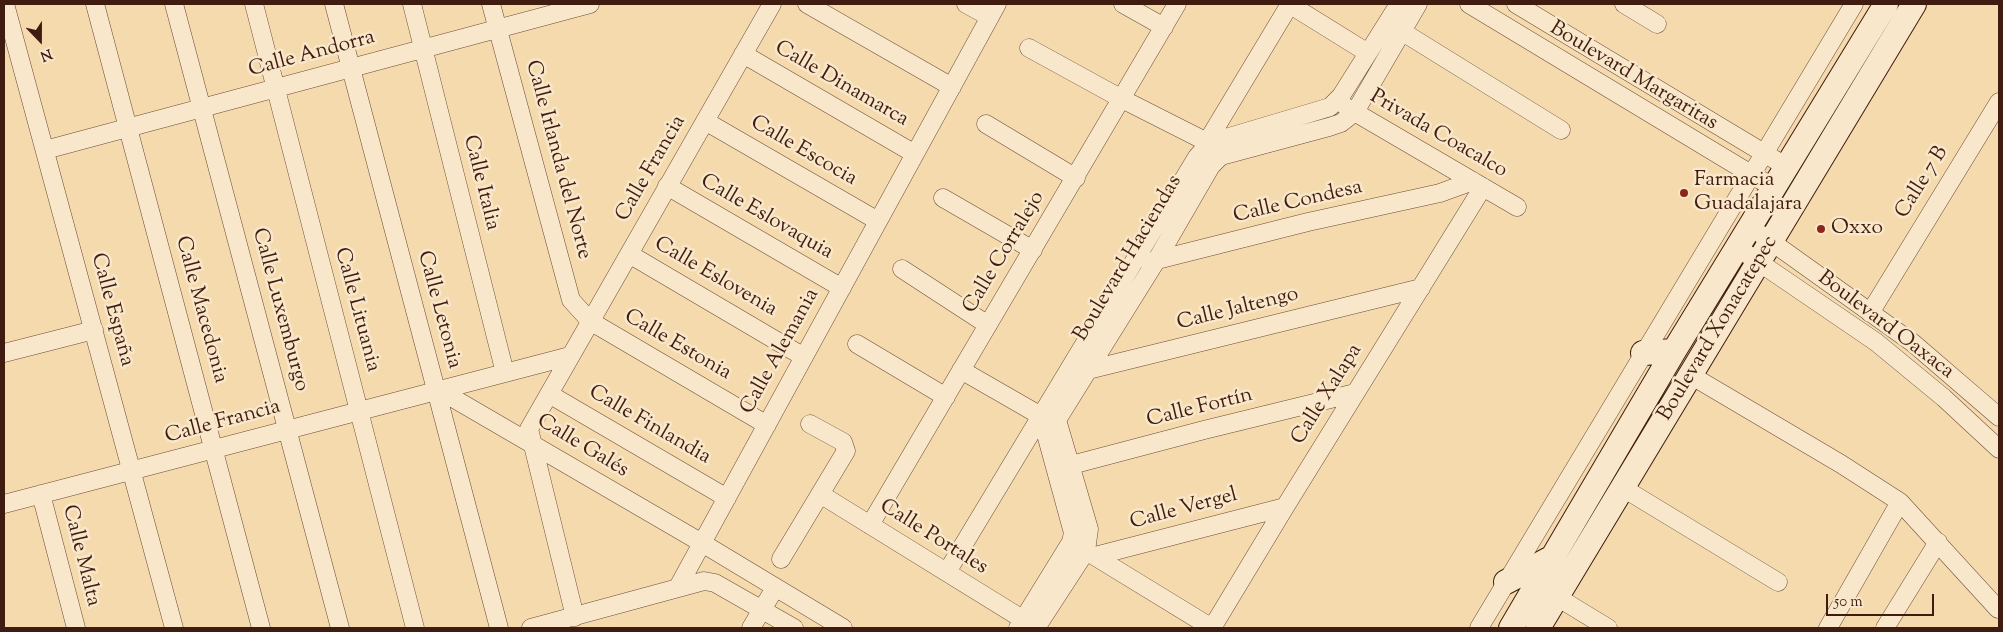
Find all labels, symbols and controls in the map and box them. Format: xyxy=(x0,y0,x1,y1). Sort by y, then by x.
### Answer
north arrow xyxy=(15,15,65,65)
street label: Boulevard Margaritas xyxy=(1544,17,1722,137)
street label: Calle Andorra xyxy=(246,26,378,84)
street label: Calle Dinamarca xyxy=(770,36,912,134)
text: N xyxy=(37,43,55,65)
street label: Calle Irlanda del Norte xyxy=(518,58,596,262)
street label: Privada Coacalco xyxy=(1365,85,1511,185)
street label: Calle Francia xyxy=(612,111,692,227)
street label: Calle Escocia xyxy=(745,111,861,193)
street label: Calle Italia xyxy=(456,133,504,233)
street label: Calle 7 B xyxy=(1891,142,1955,224)
place label: Farmacia Guadalajara xyxy=(1694,168,1802,218)
street label: Calle Eslovaquia xyxy=(695,170,837,266)
street label: Boulevard Haciendas xyxy=(1069,171,1189,347)
street label: Calle Condesa xyxy=(1231,176,1365,230)
street label: Calle Corralejo xyxy=(959,187,1051,319)
marker: Farmacia Guadalajara xyxy=(1678,187,1690,199)
place label: Oxxo xyxy=(1831,216,1883,242)
marker: Oxxo xyxy=(1815,223,1827,235)
street label: Calle Luxemburgo xyxy=(245,226,313,394)
street label: Boulevard Xonacatepec xyxy=(1654,232,1784,426)
street label: Calle Eslovenia xyxy=(649,233,781,323)
street label: Calle Macedonia xyxy=(168,234,232,386)
street label: Calle Lituania xyxy=(327,245,385,375)
street label: Calle Letonia xyxy=(410,248,466,372)
street label: Calle España xyxy=(84,251,138,369)
street label: Boulevard Oaxaca xyxy=(1812,267,1958,385)
street label: Calle Jaltengo xyxy=(1175,283,1301,337)
street label: Calle Alemania xyxy=(736,285,826,419)
street label: Calle Estonia xyxy=(619,305,735,387)
street label: Calle Xalapa xyxy=(1287,340,1369,450)
street label: Calle Finlandia xyxy=(583,381,715,471)
street label: Calle Fortín xyxy=(1144,384,1256,434)
street label: Calle Francia xyxy=(163,396,283,450)
street label: Calle Galés xyxy=(532,410,632,484)
street label: Calle Vergel xyxy=(1127,484,1241,536)
street label: Calle Portales xyxy=(874,495,992,581)
street label: Calle Malta xyxy=(55,503,105,609)
scale bar xyxy=(1828,584,1936,616)
text: 50 m xyxy=(1834,592,1863,613)

